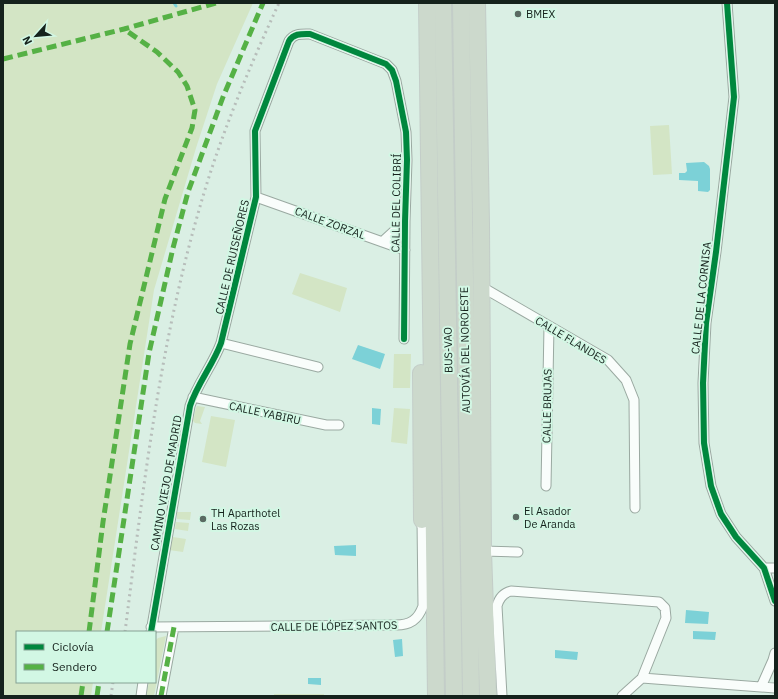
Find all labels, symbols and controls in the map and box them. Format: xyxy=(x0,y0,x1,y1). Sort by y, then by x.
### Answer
place label: BMEX xyxy=(526,7,556,21)
marker: BMEX xyxy=(513,9,523,19)
north arrow xyxy=(16,16,56,56)
text: N xyxy=(19,34,35,47)
street label: CALLE DEL COLIBRÍ xyxy=(388,153,404,253)
street label: CALLE DE RUISEÑORES xyxy=(212,198,252,316)
street label: CALLE ZORZAL xyxy=(293,204,368,242)
street label: CALLE DE LA CORNISA xyxy=(688,241,714,355)
street label: AUTOVÍA DEL NOROESTE xyxy=(457,287,473,413)
street label: CALLE FLANDES xyxy=(533,313,609,367)
street label: BUS-VAO xyxy=(441,327,455,373)
street label: CALLE BRUJAS xyxy=(539,369,555,443)
street label: CALLE YABIRU xyxy=(228,399,302,427)
street label: CAMINO VIEJO DE MADRID xyxy=(147,414,185,552)
place label: El Asador De Aranda xyxy=(524,504,576,531)
place label: TH Aparthotel Las Rozas xyxy=(211,506,280,533)
marker: El Asador De Aranda xyxy=(511,512,521,522)
marker: TH Aparthotel Las Rozas xyxy=(198,514,208,524)
street label: CALLE DE LÓPEZ SANTOS xyxy=(270,618,398,634)
legend xyxy=(16,631,156,683)
text: Ciclovía xyxy=(52,639,94,654)
text: Sendero xyxy=(52,659,97,674)

